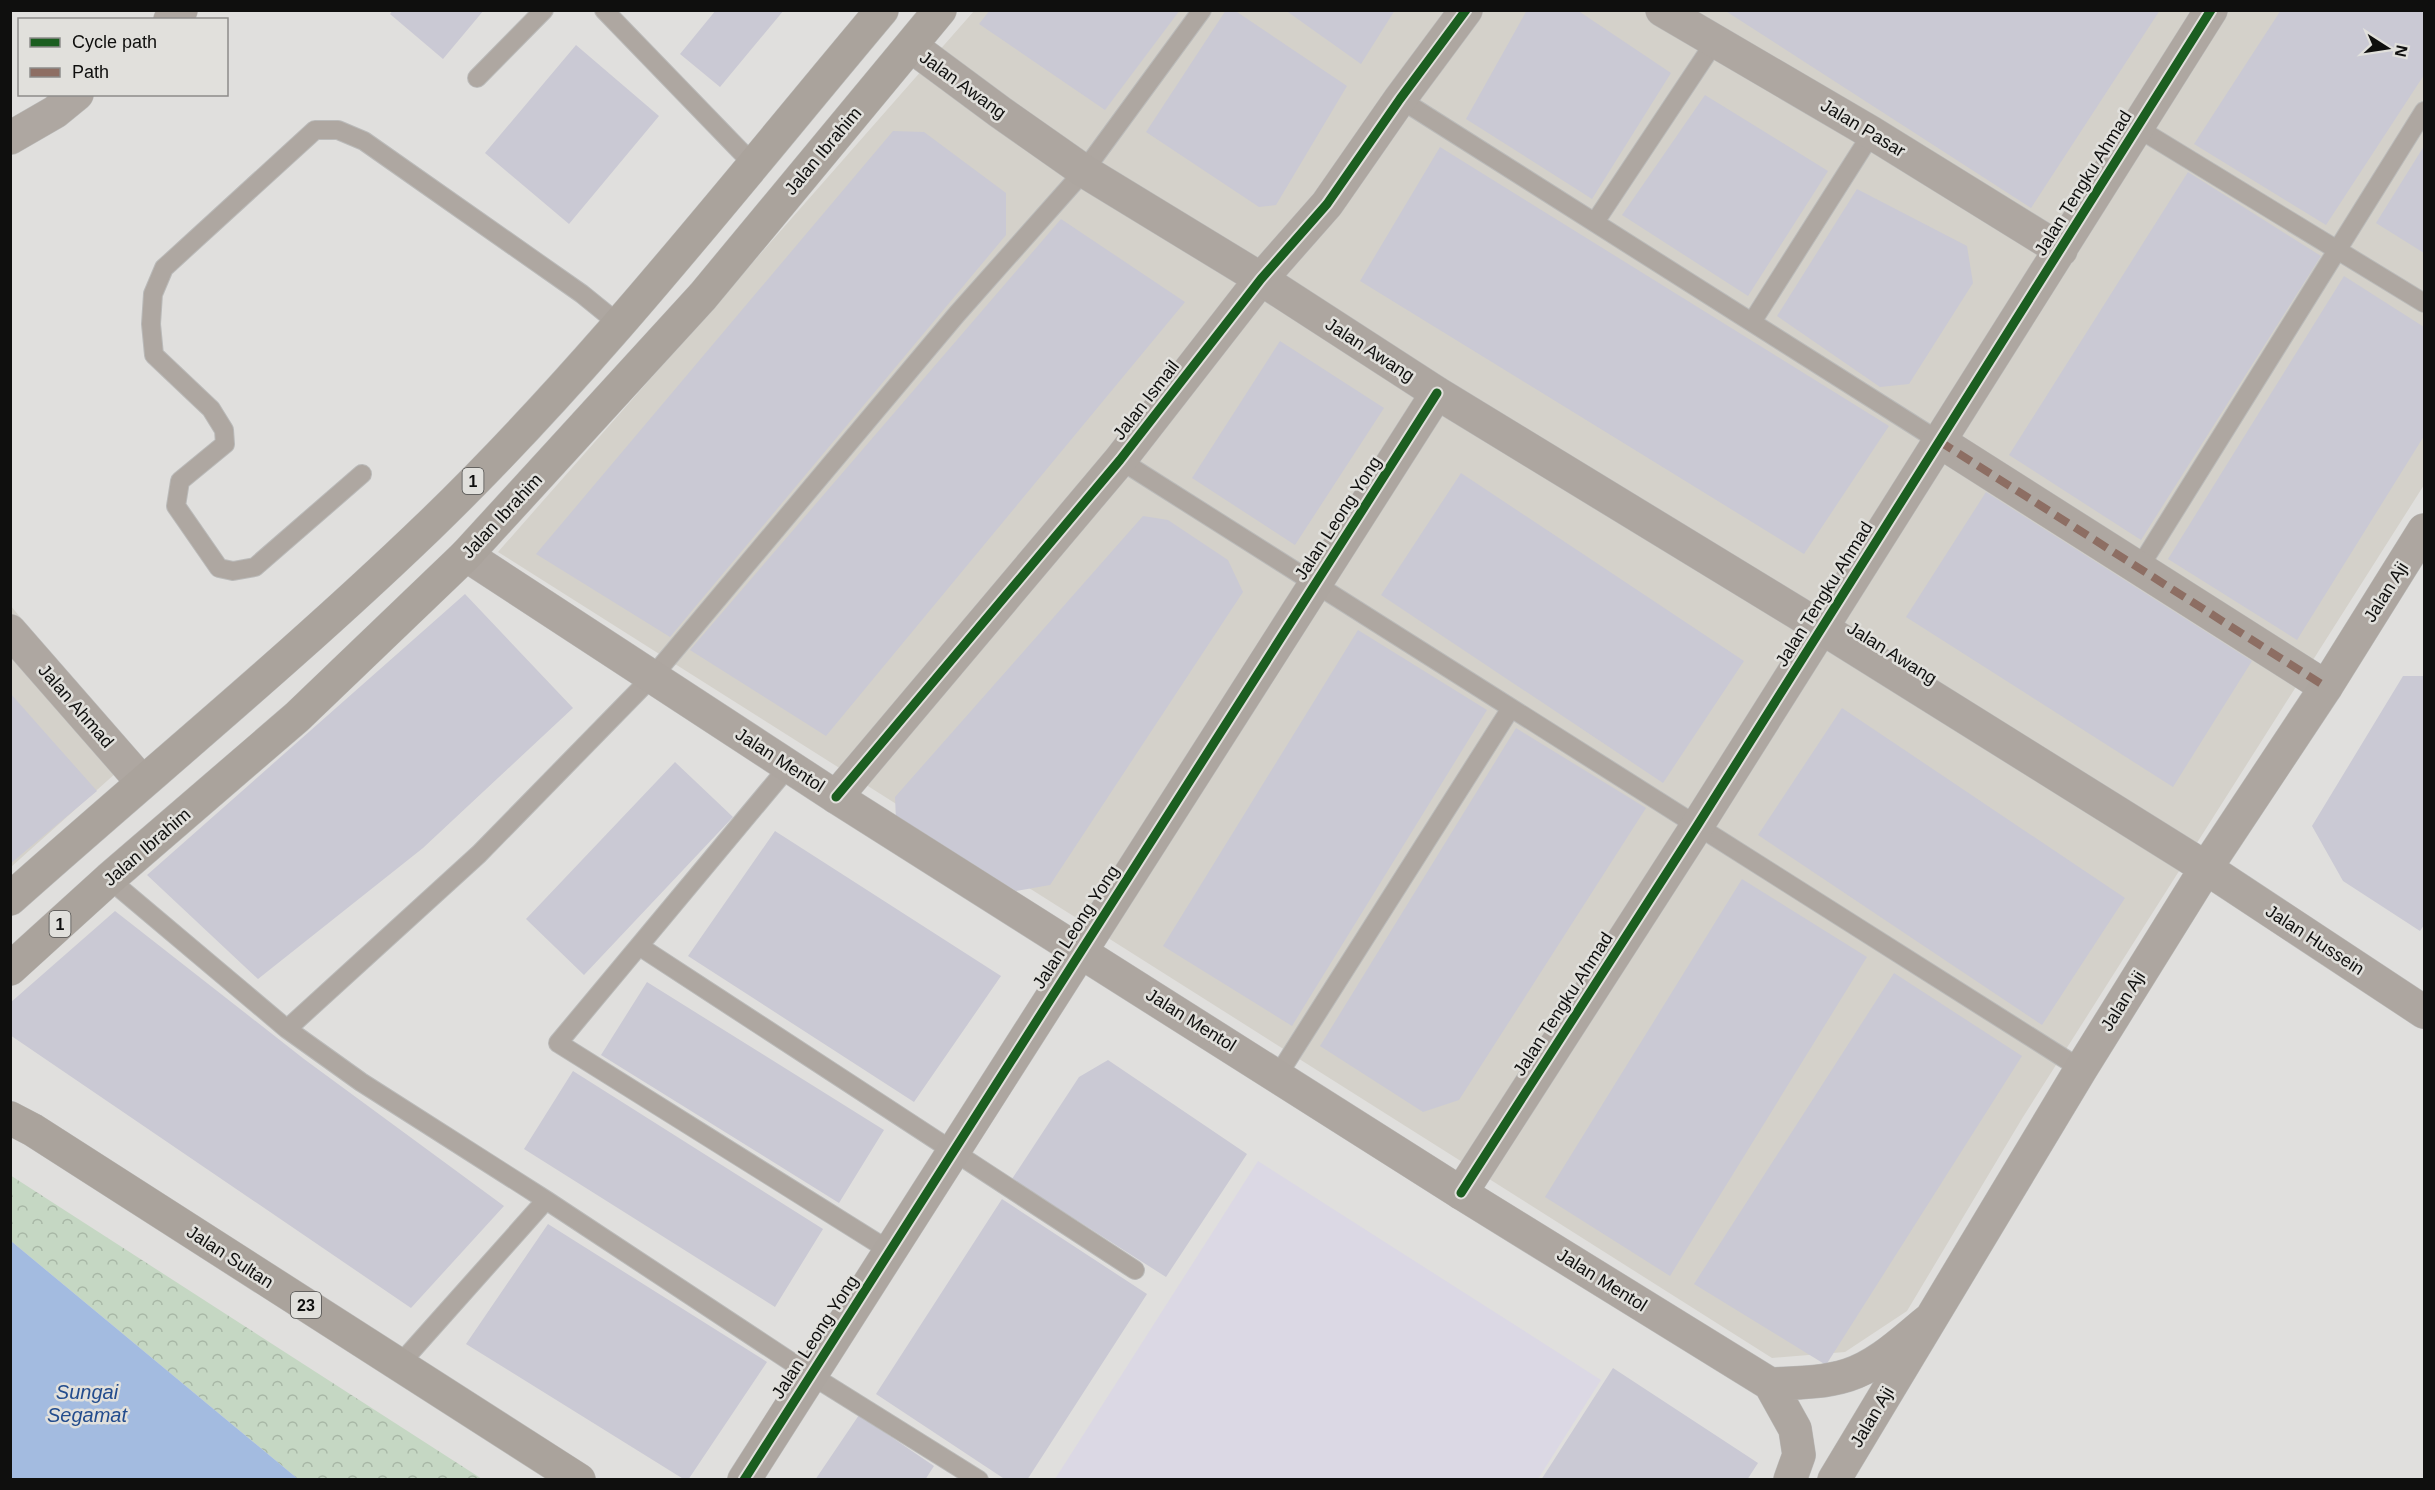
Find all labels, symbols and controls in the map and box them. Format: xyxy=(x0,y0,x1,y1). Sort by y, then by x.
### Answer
legend xyxy=(18,18,228,96)
north arrow xyxy=(2357,18,2417,78)
text: Cycle path xyxy=(72,32,157,52)
text: N xyxy=(2392,44,2411,58)
street label: Jalan Awang xyxy=(916,47,1010,123)
text: Path xyxy=(72,62,109,82)
street label: Jalan Pasar xyxy=(1817,95,1909,161)
street label: Jalan Ibrahim xyxy=(781,103,865,199)
street label: Jalan Tengku Ahmad xyxy=(2030,107,2136,259)
street label: Jalan Awang xyxy=(1322,314,1418,386)
street label: Jalan Ismail xyxy=(1109,356,1183,444)
street label: Jalan Leong Yong xyxy=(1291,453,1385,583)
road number: 1 xyxy=(462,468,484,494)
street label: Jalan Ibrahim xyxy=(458,470,546,562)
street label: Jalan Tengku Ahmad xyxy=(1771,518,1877,670)
street label: Jalan Aji xyxy=(2360,558,2412,626)
street label: Jalan Awang xyxy=(1844,618,1940,688)
street label: Jalan Ahmad xyxy=(34,660,118,752)
street label: Jalan Mentol xyxy=(732,724,828,796)
street label: Jalan Ibrahim xyxy=(100,804,194,890)
street label: Jalan Leong Yong xyxy=(1029,862,1123,992)
street label: Jalan Hussein xyxy=(2262,901,2368,979)
road number: 1 xyxy=(50,911,70,937)
street label: Jalan Tengku Ahmad xyxy=(1509,929,1617,1079)
street label: Jalan Aji xyxy=(2097,967,2149,1035)
street label: Jalan Mentol xyxy=(1142,984,1240,1056)
street label: Jalan Sultan xyxy=(183,1222,277,1292)
street label: Jalan Mentol xyxy=(1553,1244,1651,1316)
street label: Jalan Leong Yong xyxy=(768,1272,862,1402)
road number: 23 xyxy=(291,1292,321,1318)
water label: Sungai Segamat xyxy=(47,1381,128,1426)
street label: Jalan Aji xyxy=(1846,1383,1898,1451)

